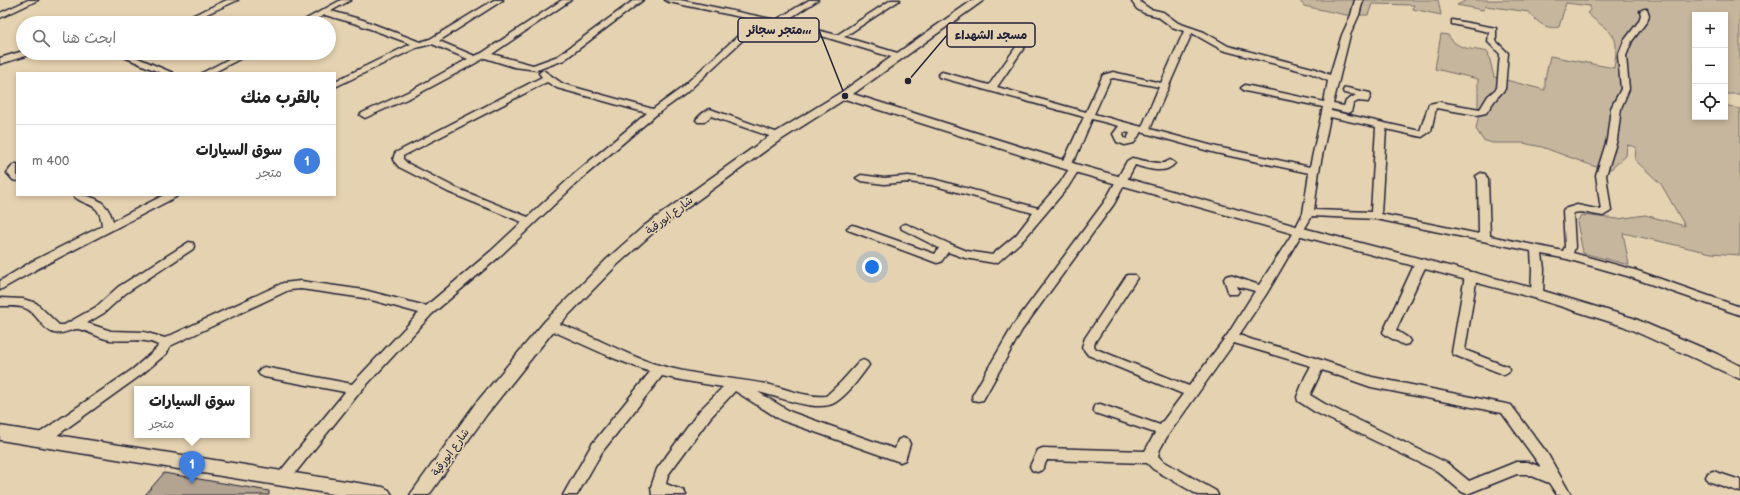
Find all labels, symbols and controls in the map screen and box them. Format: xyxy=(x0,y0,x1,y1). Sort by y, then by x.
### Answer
map controls xyxy=(1692,12,1728,120)
button: + xyxy=(1692,12,1728,48)
search box xyxy=(16,16,336,60)
callout: متجر سجائر،،، xyxy=(738,18,819,42)
text: متجر سجائر،،، xyxy=(746,23,811,38)
callout: مسجد الشهداء xyxy=(947,23,1035,47)
icon: search xyxy=(30,27,52,49)
text: مسجد الشهداء xyxy=(955,28,1027,43)
text: ابحث هنا xyxy=(62,29,116,48)
button: − xyxy=(1692,48,1728,84)
button: locate xyxy=(1692,84,1728,120)
text: بالقرب منك xyxy=(241,88,320,108)
text: سوق السيارات xyxy=(196,141,282,160)
text: 400 m xyxy=(32,153,70,169)
text: 1 xyxy=(304,153,310,169)
text: متجر xyxy=(257,165,282,181)
street label: شارع ابورقية xyxy=(643,193,697,239)
your location xyxy=(862,257,882,277)
popup xyxy=(134,386,250,438)
text: سوق السيارات xyxy=(149,392,235,411)
text: متجر xyxy=(149,416,174,432)
street label: شارع ابورقية xyxy=(429,426,474,480)
pin: 1 xyxy=(179,451,205,484)

